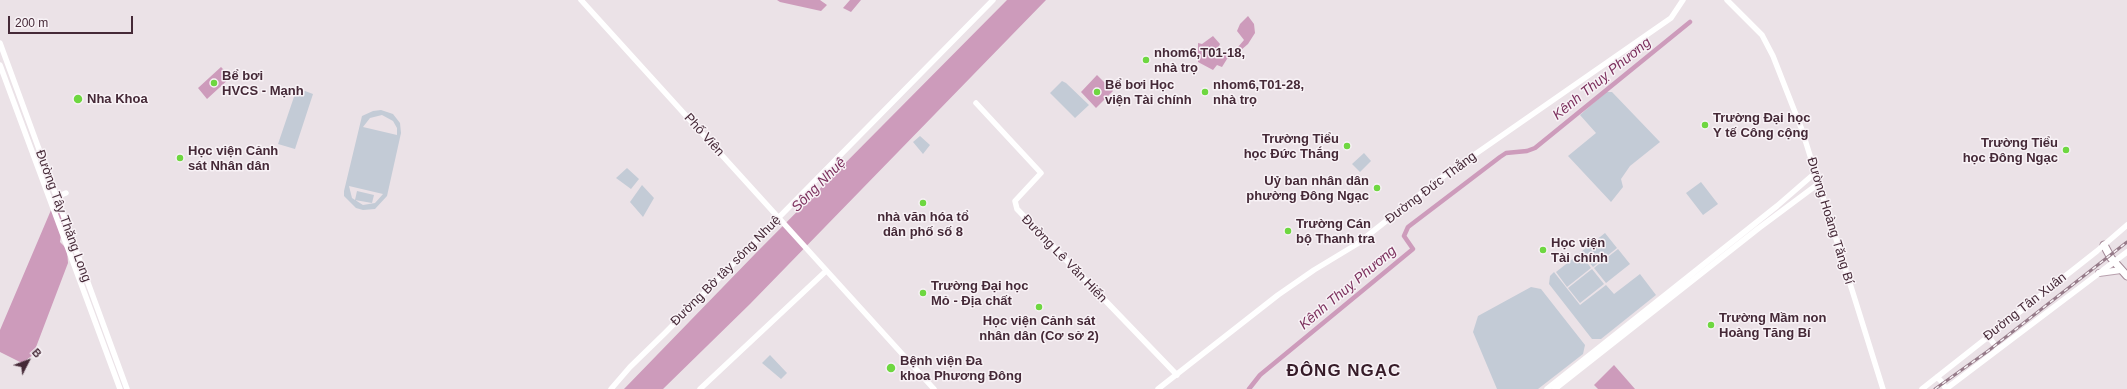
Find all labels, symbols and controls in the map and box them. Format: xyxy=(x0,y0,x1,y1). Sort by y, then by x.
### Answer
scale bar xyxy=(10,8,135,34)
text: 200 m xyxy=(15,16,48,30)
water label: Kênh Thuỵ Phương xyxy=(1549,34,1655,124)
place label: nhom6,T01-18, nhà trọ xyxy=(1154,45,1245,76)
marker: nhom6,T01-18, nhà trọ xyxy=(1141,55,1151,65)
place label: Bể bơi HVCS - Mạnh xyxy=(222,68,304,99)
place label: Bể bơi Học viện Tài chính xyxy=(1105,77,1192,108)
place label: nhom6,T01-28, nhà trọ xyxy=(1213,77,1304,108)
marker: Bể bơi HVCS - Mạnh xyxy=(209,78,219,88)
marker: Bể bơi Học viện Tài chính xyxy=(1092,87,1102,97)
marker: nhom6,T01-28, nhà trọ xyxy=(1200,87,1210,97)
place label: Nha Khoa xyxy=(87,91,148,107)
marker: Nha Khoa xyxy=(72,93,84,105)
street label: Phố Viên xyxy=(681,110,727,160)
place label: Trường Đại học Y tế Công cộng xyxy=(1713,110,1810,141)
marker: Trường Đại học Y tế Công cộng xyxy=(1700,120,1710,130)
place label: Trường Tiểu học Đức Thắng xyxy=(1244,131,1339,162)
place label: Trường Tiểu học Đông Ngạc xyxy=(1963,135,2058,166)
marker: Trường Tiểu học Đức Thắng xyxy=(1342,141,1352,151)
place label: Học viện Cảnh sát Nhân dân xyxy=(188,143,278,174)
marker: Trường Tiểu học Đông Ngạc xyxy=(2061,145,2071,155)
street label: Đường Tây Thăng Long xyxy=(32,148,94,284)
street label: Đường Đức Thắng xyxy=(1382,149,1480,227)
marker: Học viện Cảnh sát Nhân dân xyxy=(175,153,185,163)
water label: Sông Nhuệ xyxy=(788,154,850,216)
street label: Đường Hoàng Tăng Bí xyxy=(1803,156,1857,286)
place label: Uỷ ban nhân dân phường Đông Ngạc xyxy=(1246,173,1369,204)
marker: Uỷ ban nhân dân phường Đông Ngạc xyxy=(1372,183,1382,193)
marker: nhà văn hóa tổ dân phố số 8 xyxy=(918,198,928,208)
place label: nhà văn hóa tổ dân phố số 8 xyxy=(877,209,969,240)
street label: Đường Lê Văn Hiến xyxy=(1018,212,1110,306)
street label: Đường Bờ tây sông Nhuệ xyxy=(668,213,784,329)
place label: Trường Cán bộ Thanh tra xyxy=(1296,216,1375,247)
marker: Trường Cán bộ Thanh tra xyxy=(1283,226,1293,236)
place label: Học viện Tài chính xyxy=(1551,235,1608,266)
water label: Kênh Thuỵ Phương xyxy=(1296,242,1400,334)
marker: Học viện Tài chính xyxy=(1538,245,1548,255)
street label: Đường Tân Xuân xyxy=(1980,270,2070,344)
place label: Trường Đại học Mỏ - Địa chất xyxy=(931,278,1028,309)
marker: Trường Đại học Mỏ - Địa chất xyxy=(918,288,928,298)
marker: Học viện Cảnh sát nhân dân (Cơ sở 2) xyxy=(1034,302,1044,312)
place label: Trường Mầm non Hoàng Tăng Bí xyxy=(1719,310,1826,341)
place label: Học viện Cảnh sát nhân dân (Cơ sở 2) xyxy=(979,313,1099,344)
marker: Trường Mầm non Hoàng Tăng Bí xyxy=(1706,320,1716,330)
north arrow xyxy=(8,341,48,381)
text: B xyxy=(30,346,44,360)
place label: Bệnh viện Đa khoa Phương Đông xyxy=(900,353,1022,384)
district label: ĐÔNG NGẠC xyxy=(1287,361,1401,381)
marker: Bệnh viện Đa khoa Phương Đông xyxy=(885,362,897,374)

